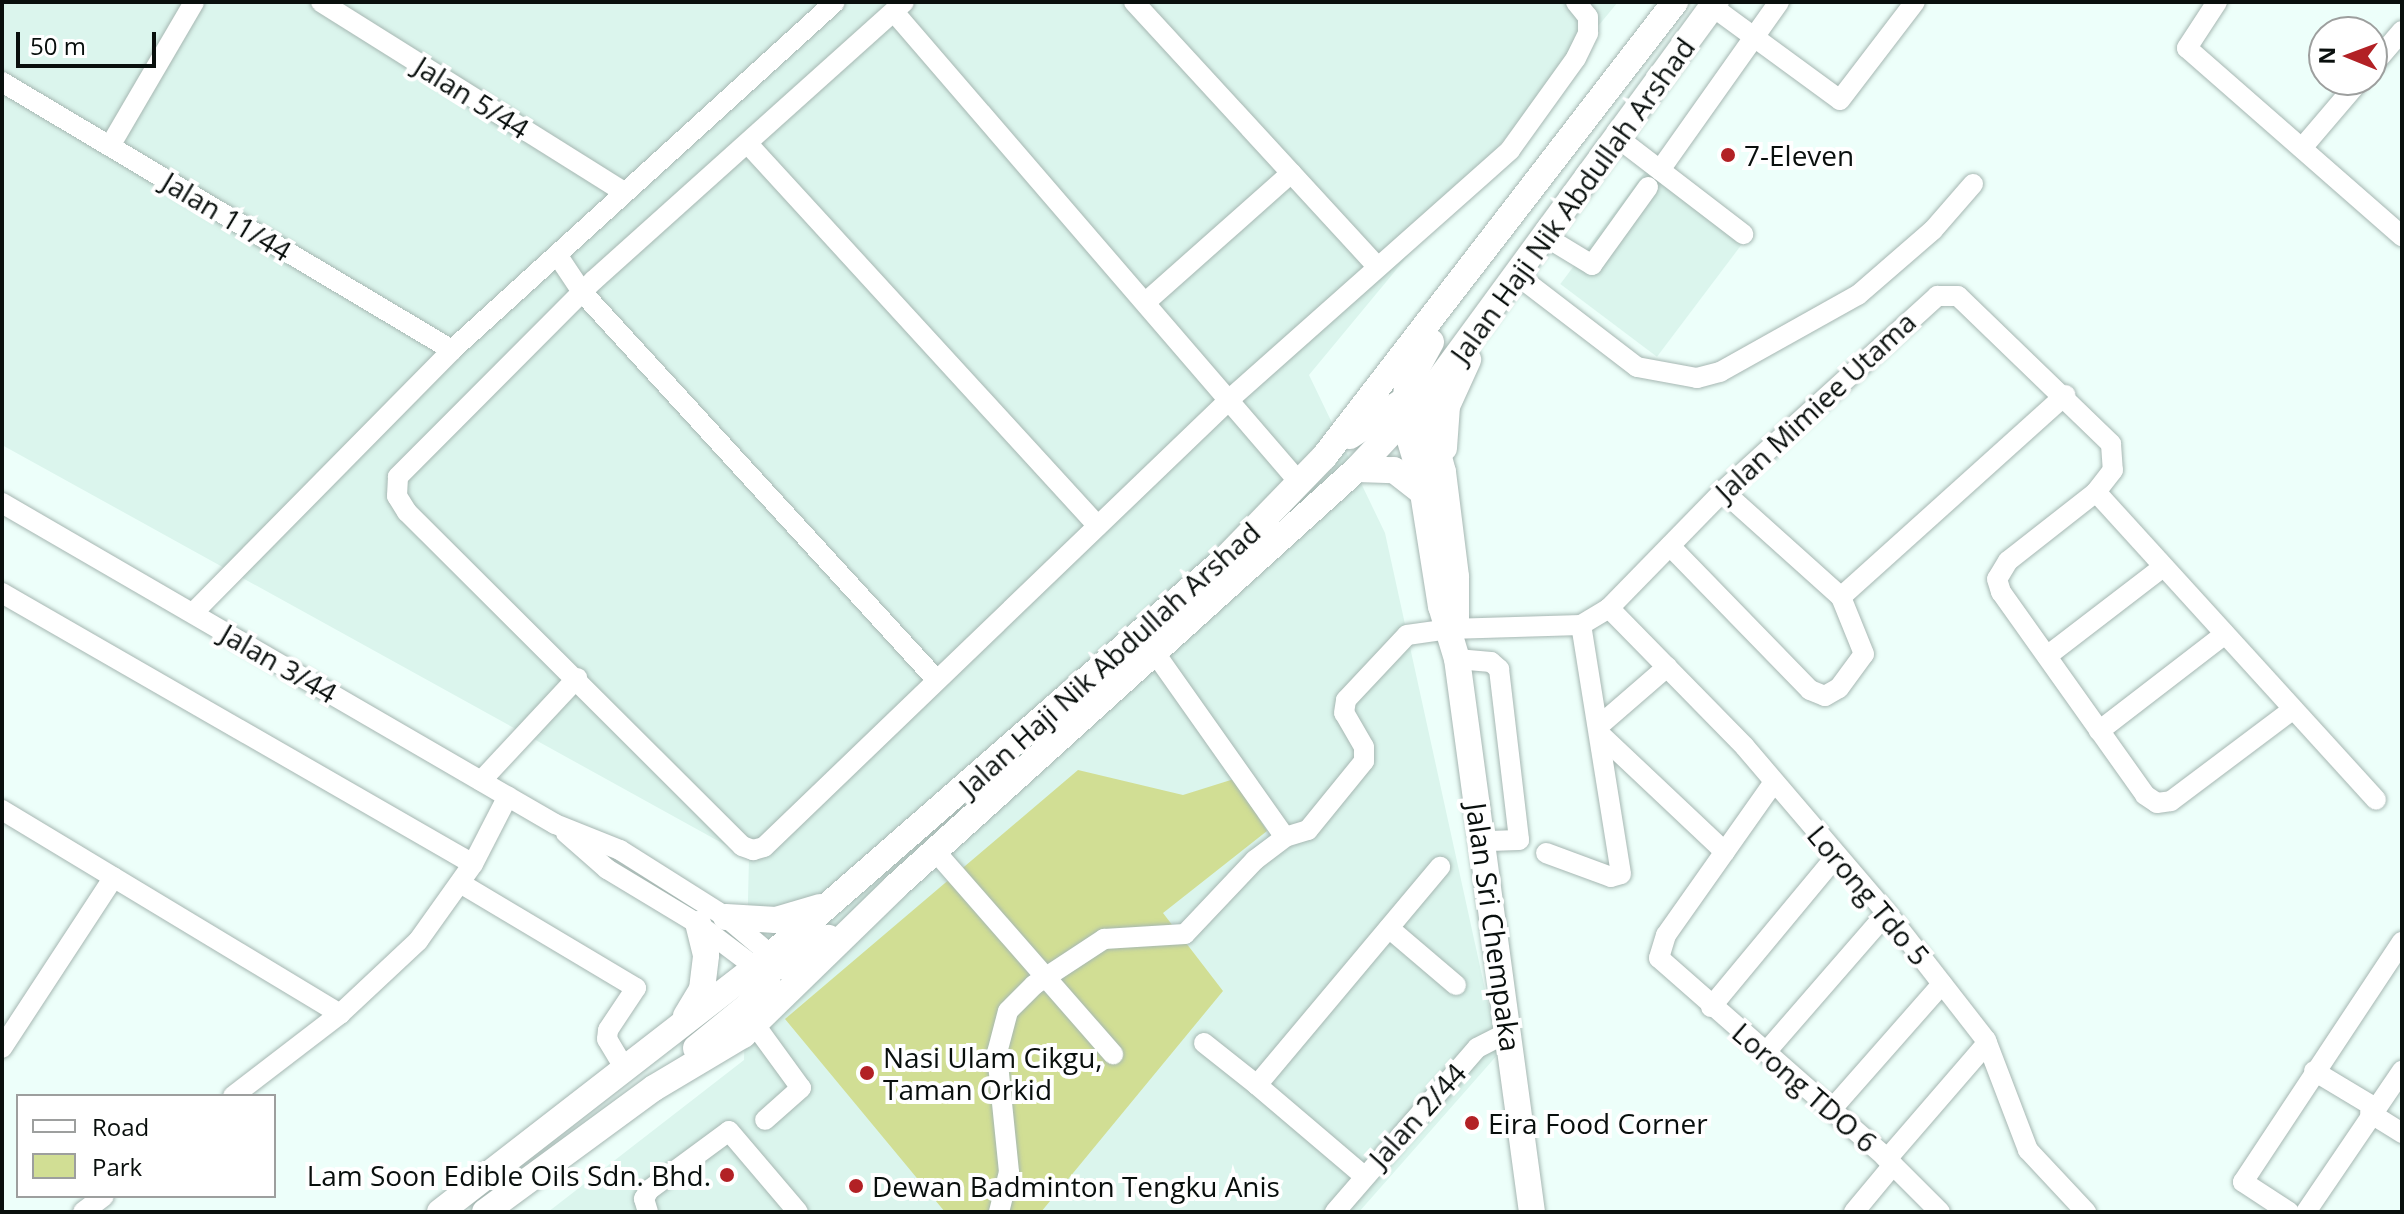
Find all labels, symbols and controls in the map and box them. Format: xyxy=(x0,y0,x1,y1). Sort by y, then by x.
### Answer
scale bar xyxy=(20,16,160,66)
north arrow xyxy=(2308,16,2388,96)
text: 50 m xyxy=(30,29,86,62)
street label: Jalan Haji Nik Abdullah Arshad xyxy=(1443,31,1701,369)
text: N xyxy=(2311,46,2341,65)
street label: Jalan 5/44 xyxy=(409,49,535,145)
place label: 7-Eleven xyxy=(1744,138,1854,172)
marker: 7-Eleven xyxy=(1719,146,1737,164)
street label: Jalan 11/44 xyxy=(156,164,298,268)
street label: Jalan Mimiee Utama xyxy=(1708,305,1922,507)
street label: Jalan Haji Nik Abdullah Arshad xyxy=(952,515,1266,803)
street label: Jalan 3/44 xyxy=(215,616,343,710)
street label: Jalan Sri Chempaka xyxy=(1460,801,1528,1053)
street label: Lorong Tdo 5 xyxy=(1801,818,1937,972)
street label: Lorong TDO 6 xyxy=(1726,1015,1884,1159)
place label: Nasi Ulam Cikgu, Taman Orkid xyxy=(883,1040,1103,1106)
street label: Jalan 2/44 xyxy=(1362,1056,1472,1174)
marker: Nasi Ulam Cikgu, Taman Orkid xyxy=(858,1064,876,1082)
legend xyxy=(16,1094,276,1198)
place label: Eira Food Corner xyxy=(1488,1106,1708,1140)
text: Road xyxy=(92,1110,149,1143)
marker: Eira Food Corner xyxy=(1463,1114,1481,1132)
text: Park xyxy=(92,1150,142,1183)
place label: Lam Soon Edible Oils Sdn. Bhd. xyxy=(307,1158,711,1192)
marker: Lam Soon Edible Oils Sdn. Bhd. xyxy=(718,1166,736,1184)
place label: Dewan Badminton Tengku Anis xyxy=(872,1169,1280,1203)
marker: Dewan Badminton Tengku Anis xyxy=(847,1177,865,1195)

